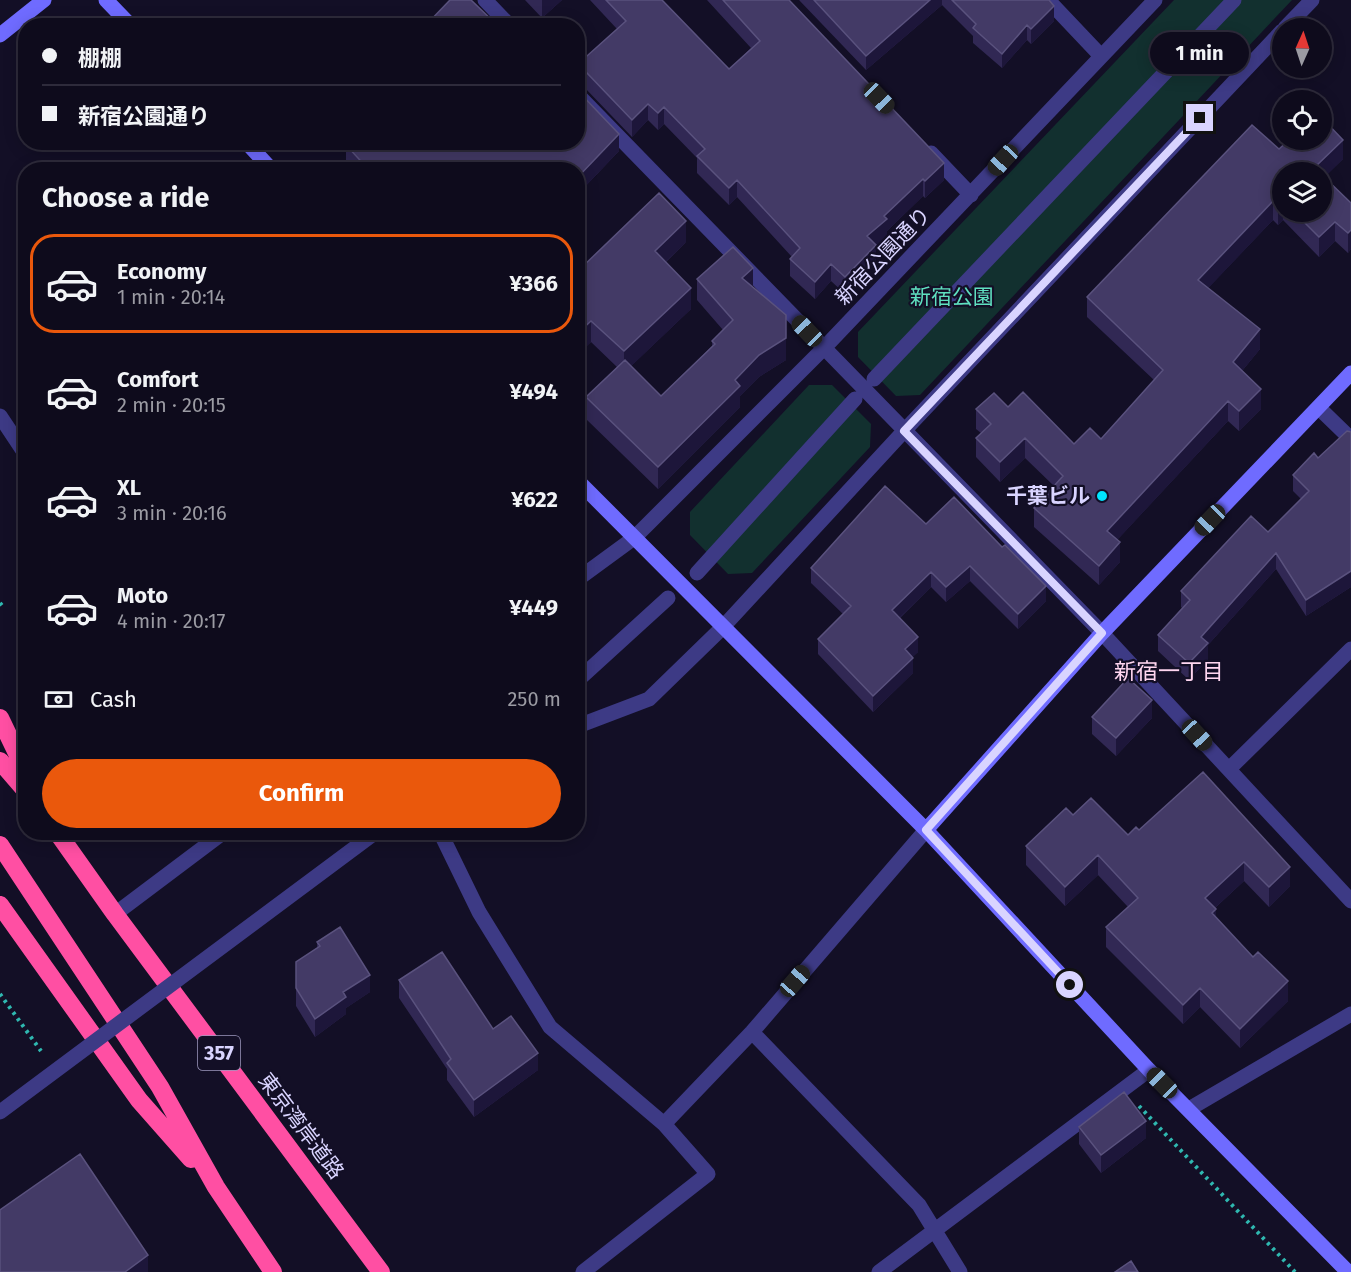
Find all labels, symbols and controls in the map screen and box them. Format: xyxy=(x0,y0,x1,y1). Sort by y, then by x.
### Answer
north arrow xyxy=(1272,18,1332,78)
map controls xyxy=(1272,18,1332,222)
callout: 1 min xyxy=(1150,31,1250,73)
text: 1 min xyxy=(1175,41,1224,65)
text: 棚棚 xyxy=(78,45,122,72)
car xyxy=(860,79,898,117)
button: locate xyxy=(1272,90,1332,150)
text: 新宿公園通り xyxy=(78,103,210,130)
route end xyxy=(1186,104,1213,131)
car xyxy=(984,141,1022,179)
button: layers xyxy=(1272,162,1332,222)
text: Choose a ride xyxy=(42,182,209,214)
street label: 新宿公園通り xyxy=(830,202,936,310)
icon: car xyxy=(45,257,99,311)
text: Economy xyxy=(117,258,206,285)
text: ¥366 xyxy=(510,270,558,297)
park label: 新宿公園 xyxy=(910,284,994,310)
text: 1 min · 20:14 xyxy=(117,285,225,309)
car xyxy=(788,312,826,350)
icon: car xyxy=(45,365,99,419)
text: Comfort xyxy=(117,366,198,393)
text: ¥494 xyxy=(509,378,558,405)
text: 2 min · 20:15 xyxy=(117,393,226,417)
icon: car xyxy=(45,473,99,527)
text: XL xyxy=(117,474,141,501)
place label: 千葉ビル xyxy=(1006,483,1090,509)
text: ¥622 xyxy=(511,486,558,513)
marker: 千葉ビル xyxy=(1095,489,1109,503)
text: 3 min · 20:16 xyxy=(117,501,227,525)
car xyxy=(1191,501,1229,539)
icon: car xyxy=(45,581,99,635)
text: Moto xyxy=(117,582,168,609)
text: ¥449 xyxy=(509,594,558,621)
text: 4 min · 20:17 xyxy=(117,609,225,633)
district label: 新宿一丁目 xyxy=(1114,658,1224,685)
icon: cash xyxy=(42,683,75,716)
text: Cash xyxy=(90,686,137,713)
text: 250 m xyxy=(507,687,561,711)
car xyxy=(1178,716,1216,754)
button: Confirm xyxy=(42,759,561,828)
car xyxy=(776,962,814,1000)
route start xyxy=(1056,971,1083,998)
road number: 357 xyxy=(198,1036,240,1070)
car xyxy=(1143,1064,1181,1102)
street label: 東京湾岸道路 xyxy=(253,1068,349,1184)

